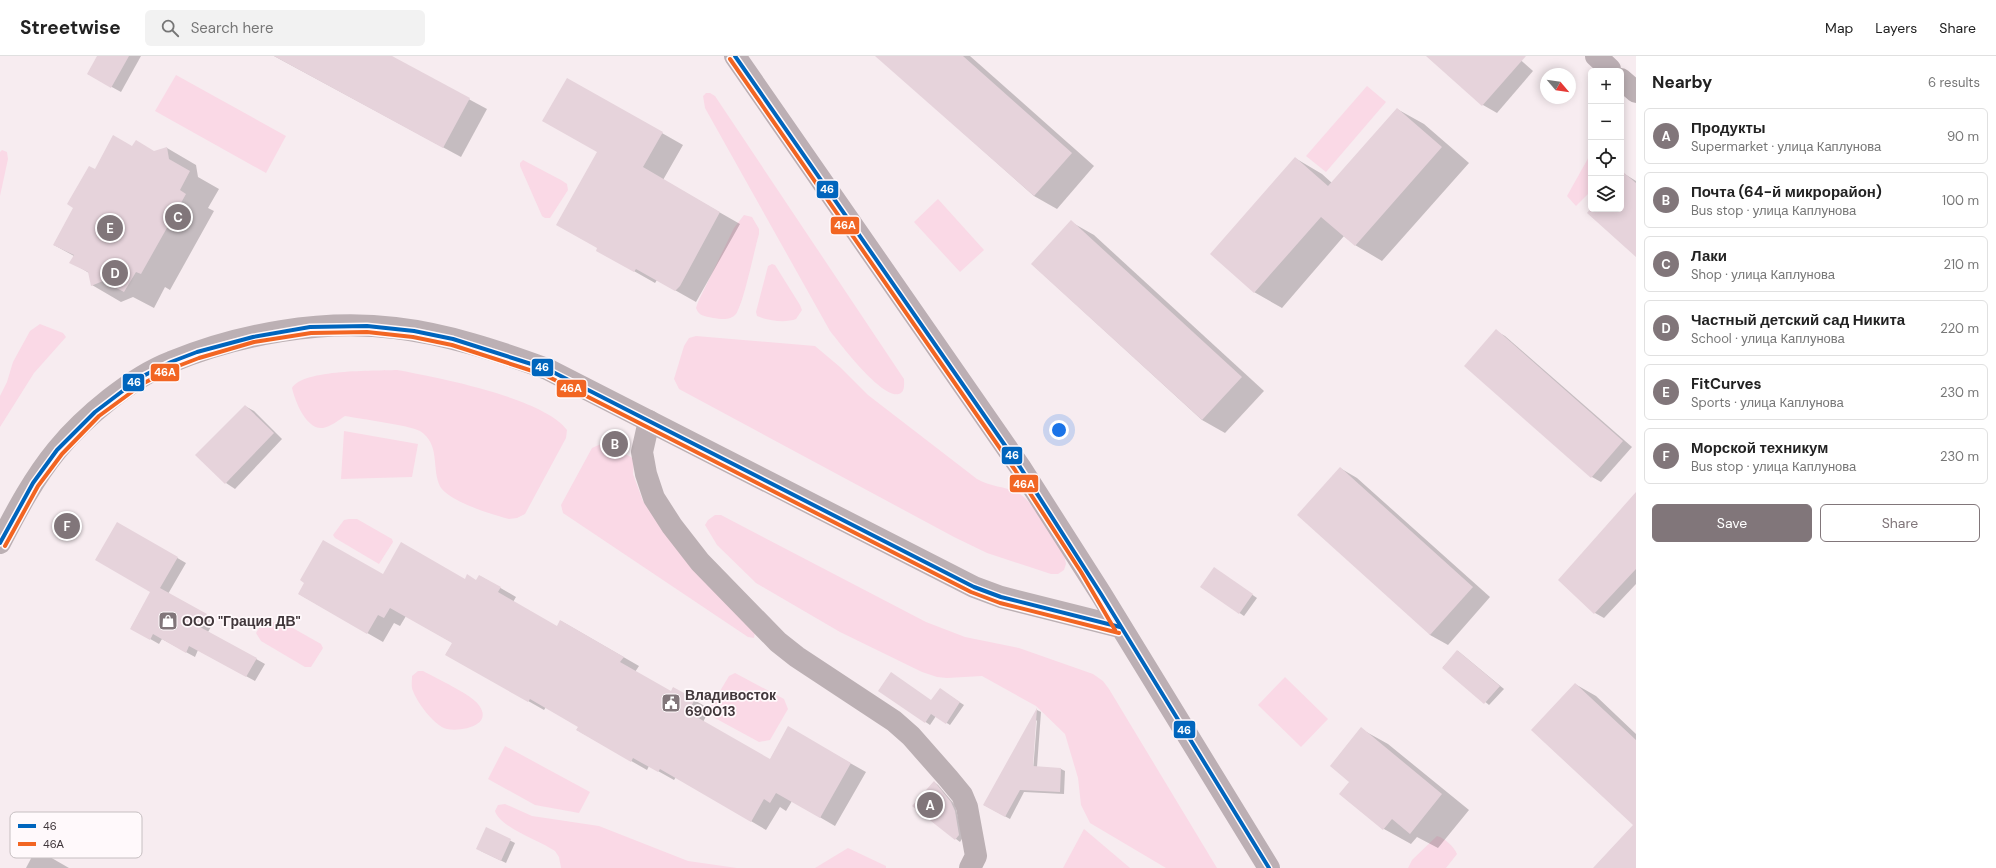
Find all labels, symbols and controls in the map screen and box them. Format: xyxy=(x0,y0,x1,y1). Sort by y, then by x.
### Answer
search box xyxy=(145,10,425,46)
text: Streetwise xyxy=(20,15,121,40)
icon: search xyxy=(159,17,181,39)
text: Search here xyxy=(191,18,273,38)
text: Map xyxy=(1825,19,1853,37)
text: Layers xyxy=(1875,19,1917,37)
text: Share xyxy=(1939,19,1976,37)
north arrow xyxy=(1540,68,1576,104)
map controls xyxy=(1588,68,1624,212)
button: + xyxy=(1588,68,1624,104)
text: Nearby xyxy=(1652,71,1712,93)
text: 6 results xyxy=(1928,74,1980,91)
button: − xyxy=(1588,104,1624,140)
text: Продукты xyxy=(1691,118,1766,138)
text: A xyxy=(1661,128,1671,145)
text: 90 m xyxy=(1947,128,1979,145)
text: Supermarket · улица Каплунова xyxy=(1691,138,1881,155)
button: locate xyxy=(1588,140,1624,176)
button: layers xyxy=(1588,176,1624,212)
line badge: 46 xyxy=(816,180,839,199)
text: 46 xyxy=(820,182,834,196)
text: Почта (64-й микрорайон) xyxy=(1691,182,1882,202)
text: B xyxy=(1662,192,1670,209)
text: 100 m xyxy=(1942,192,1979,209)
pin: C xyxy=(165,202,191,232)
text: Bus stop · улица Каплунова xyxy=(1691,202,1856,219)
pin: E xyxy=(97,213,123,243)
line badge: 46А xyxy=(830,216,860,235)
text: 46А xyxy=(834,218,856,232)
text: Лаки xyxy=(1691,246,1727,266)
text: C xyxy=(1661,256,1671,273)
text: 210 m xyxy=(1944,256,1979,273)
pin: D xyxy=(102,258,128,288)
text: Shop · улица Каплунова xyxy=(1691,266,1835,283)
text: Частный детский сад Никита xyxy=(1691,310,1905,330)
text: D xyxy=(1661,320,1671,337)
text: 220 m xyxy=(1940,320,1979,337)
text: School · улица Каплунова xyxy=(1691,330,1845,347)
line badge: 46 xyxy=(531,358,554,377)
text: 46 xyxy=(535,360,549,374)
line badge: 46А xyxy=(150,363,180,382)
text: 46А xyxy=(154,365,176,379)
line badge: 46 xyxy=(122,373,145,392)
text: FitCurves xyxy=(1691,374,1762,394)
text: 46 xyxy=(127,375,141,389)
line badge: 46А xyxy=(556,379,587,398)
text: 46А xyxy=(560,381,582,395)
text: E xyxy=(1662,384,1670,401)
text: 230 m xyxy=(1940,384,1979,401)
text: Sports · улица Каплунова xyxy=(1691,394,1844,411)
your location xyxy=(1049,420,1069,440)
pin: B xyxy=(602,429,628,459)
text: Морской техникум xyxy=(1691,438,1828,458)
line badge: 46 xyxy=(1001,446,1023,465)
text: 46 xyxy=(1005,448,1019,462)
text: F xyxy=(1662,448,1670,465)
text: 230 m xyxy=(1940,448,1979,465)
text: Bus stop · улица Каплунова xyxy=(1691,458,1856,475)
line badge: 46А xyxy=(1009,474,1039,493)
text: 46А xyxy=(1013,477,1035,491)
button: Save xyxy=(1652,504,1812,542)
button: Share xyxy=(1820,504,1980,542)
pin: F xyxy=(54,511,80,541)
shop icon: ООО "Грация ДВ" xyxy=(157,610,179,632)
place label: ООО "Грация ДВ" xyxy=(182,612,301,630)
place label: Владивосток 690013 xyxy=(685,686,777,720)
public building icon: Владивосток 690013 xyxy=(660,692,682,714)
line badge: 46 xyxy=(1173,720,1196,739)
text: 46 xyxy=(1177,723,1191,737)
pin: A xyxy=(917,790,943,820)
legend xyxy=(10,812,142,858)
text: 46 xyxy=(43,819,57,833)
text: 46А xyxy=(43,837,65,851)

